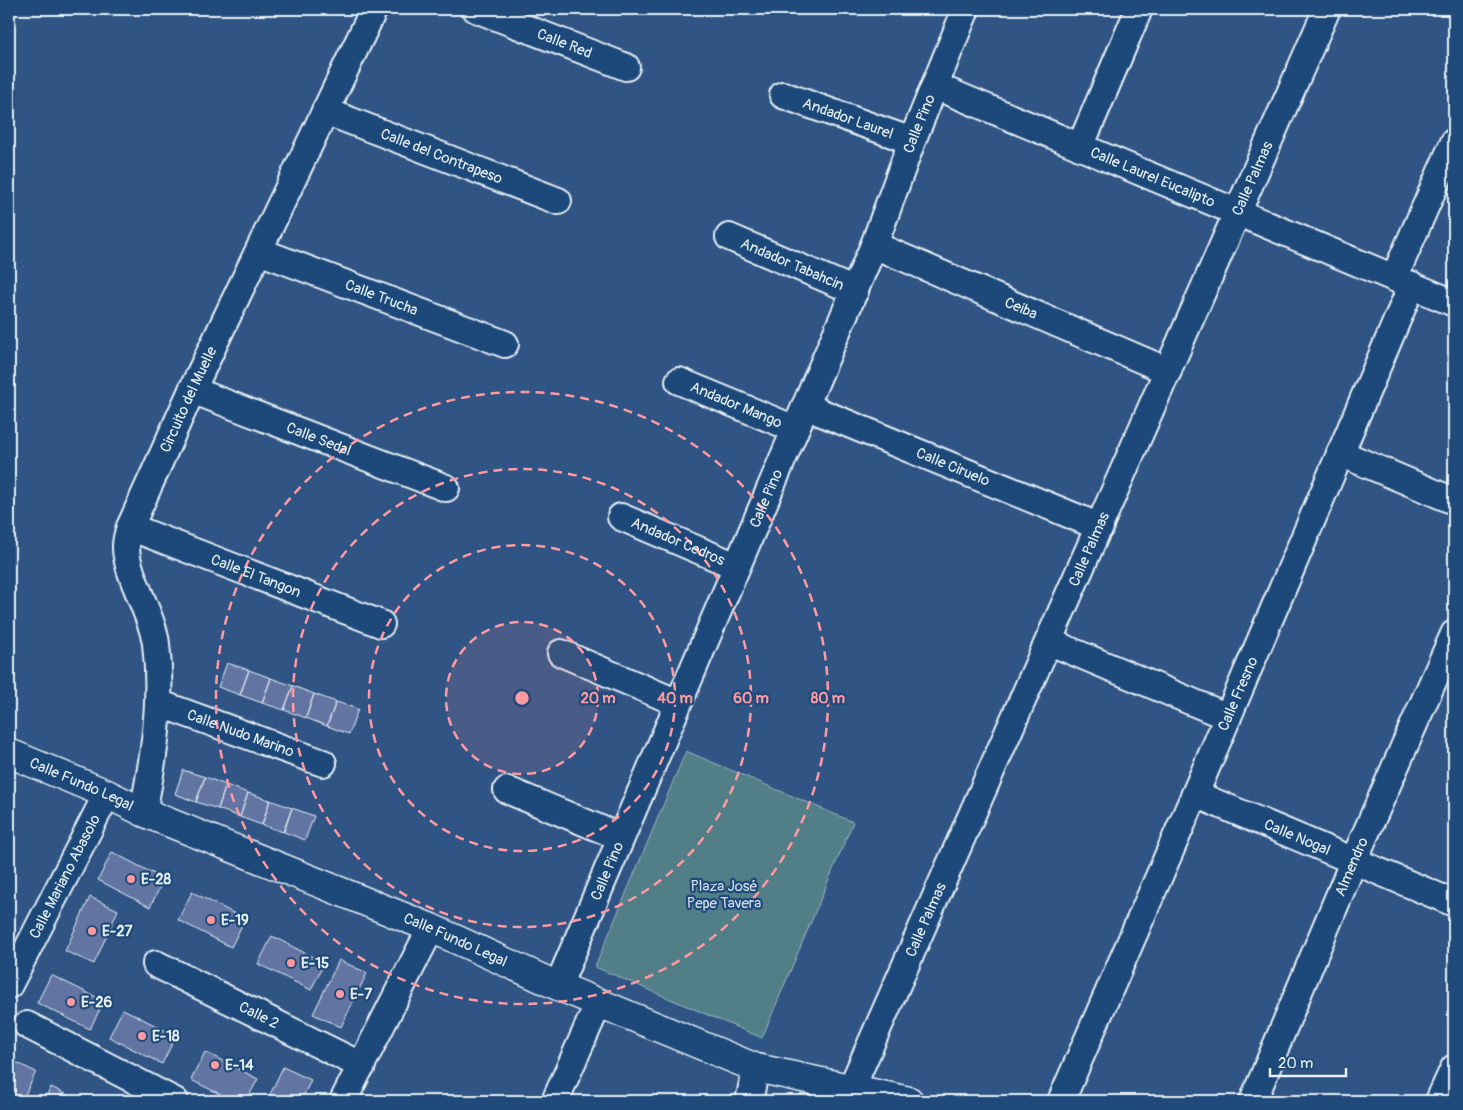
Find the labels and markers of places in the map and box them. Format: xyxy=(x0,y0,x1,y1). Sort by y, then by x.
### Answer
centre of rings xyxy=(513,689,531,707)
place label: E-28 xyxy=(141,870,172,889)
marker: E-28 xyxy=(125,873,137,885)
place label: E-19 xyxy=(221,911,249,930)
marker: E-19 xyxy=(205,914,217,926)
place label: E-27 xyxy=(102,922,133,941)
marker: E-27 xyxy=(86,925,98,937)
place label: E-15 xyxy=(301,954,329,973)
marker: E-15 xyxy=(285,957,297,969)
place label: E-7 xyxy=(350,985,372,1004)
marker: E-7 xyxy=(334,988,346,1000)
place label: E-26 xyxy=(81,993,113,1012)
marker: E-26 xyxy=(65,996,77,1008)
place label: E-18 xyxy=(152,1027,180,1046)
marker: E-18 xyxy=(136,1030,148,1042)
place label: E-14 xyxy=(225,1056,254,1075)
marker: E-14 xyxy=(209,1059,221,1071)

